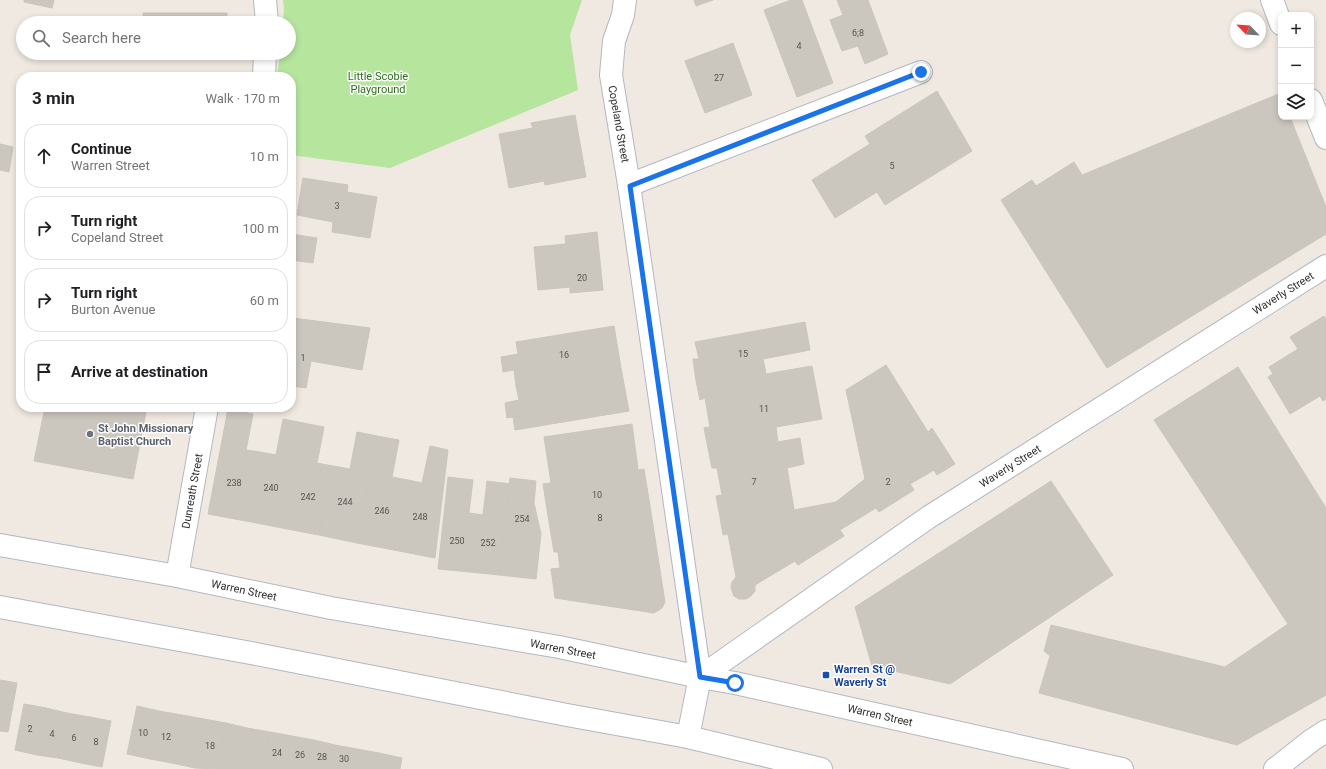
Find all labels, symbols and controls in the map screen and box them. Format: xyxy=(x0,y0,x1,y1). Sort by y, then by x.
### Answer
north arrow xyxy=(1230,12,1266,48)
map controls xyxy=(1278,12,1314,120)
button: + xyxy=(1278,12,1314,48)
search box xyxy=(16,16,296,60)
icon: search xyxy=(30,27,52,49)
house number: 6;8 xyxy=(852,28,864,38)
text: Search here xyxy=(62,29,141,47)
house number: 4 xyxy=(796,41,802,51)
button: − xyxy=(1278,48,1314,84)
route end xyxy=(912,63,930,81)
park label: Little Scobie Playground xyxy=(348,70,408,96)
house number: 27 xyxy=(714,73,724,83)
street label: Copeland Street xyxy=(605,84,632,164)
button: layers xyxy=(1278,84,1314,120)
text: 3 min xyxy=(32,88,75,108)
text: Walk · 170 m xyxy=(205,91,280,106)
text: Continue xyxy=(71,140,132,158)
icon: ahead xyxy=(33,145,55,167)
text: 10 m xyxy=(250,149,279,164)
text: Warren Street xyxy=(71,158,150,173)
house number: 5 xyxy=(889,161,895,171)
house number: 3 xyxy=(334,201,340,211)
text: Turn right xyxy=(71,212,137,230)
icon: right xyxy=(33,217,55,239)
text: 100 m xyxy=(242,221,279,236)
text: Copeland Street xyxy=(71,230,163,245)
street label: Waverly Street xyxy=(1250,269,1317,317)
house number: 20 xyxy=(577,273,587,283)
text: Turn right xyxy=(71,284,137,302)
icon: right xyxy=(33,289,55,311)
text: 60 m xyxy=(250,293,279,308)
text: Burton Avenue xyxy=(71,302,155,317)
house number: 15 xyxy=(738,349,748,359)
house number: 16 xyxy=(559,350,569,360)
house number: 1 xyxy=(300,353,306,363)
icon: arrive xyxy=(33,361,55,383)
text: Arrive at destination xyxy=(71,363,208,381)
house number: 11 xyxy=(759,404,769,414)
place label: St John Missionary Baptist Church xyxy=(98,422,194,448)
marker: St John Missionary Baptist Church xyxy=(85,429,95,439)
street label: Waverly Street xyxy=(977,442,1044,490)
street label: Dunreath Street xyxy=(179,452,206,530)
house number: 7 xyxy=(751,477,757,487)
house number: 2 xyxy=(885,477,891,487)
house number: 238 xyxy=(226,478,242,488)
house number: 240 xyxy=(263,483,279,493)
house number: 10 xyxy=(592,490,602,500)
house number: 242 xyxy=(300,492,316,502)
house number: 244 xyxy=(337,497,353,507)
house number: 246 xyxy=(374,506,390,516)
house number: 248 xyxy=(412,512,428,522)
house number: 8 xyxy=(597,513,603,523)
house number: 254 xyxy=(514,514,530,524)
house number: 250 xyxy=(449,536,465,546)
house number: 252 xyxy=(480,538,496,548)
street label: Warren Street xyxy=(210,577,278,604)
street label: Warren Street xyxy=(529,637,597,662)
place label: Warren St @ Waverly St xyxy=(834,663,895,689)
marker: Warren St @ Waverly St xyxy=(821,670,831,680)
route start xyxy=(726,674,744,692)
street label: Warren Street xyxy=(846,702,914,729)
house number: 2 xyxy=(27,724,33,734)
house number: 10 xyxy=(138,728,148,738)
house number: 4 xyxy=(49,729,55,739)
house number: 12 xyxy=(161,732,171,742)
house number: 6 xyxy=(71,733,77,743)
house number: 8 xyxy=(93,737,99,747)
house number: 18 xyxy=(205,741,215,751)
house number: 24 xyxy=(272,748,282,758)
house number: 26 xyxy=(295,750,305,760)
house number: 28 xyxy=(317,752,327,762)
house number: 30 xyxy=(339,754,349,764)

